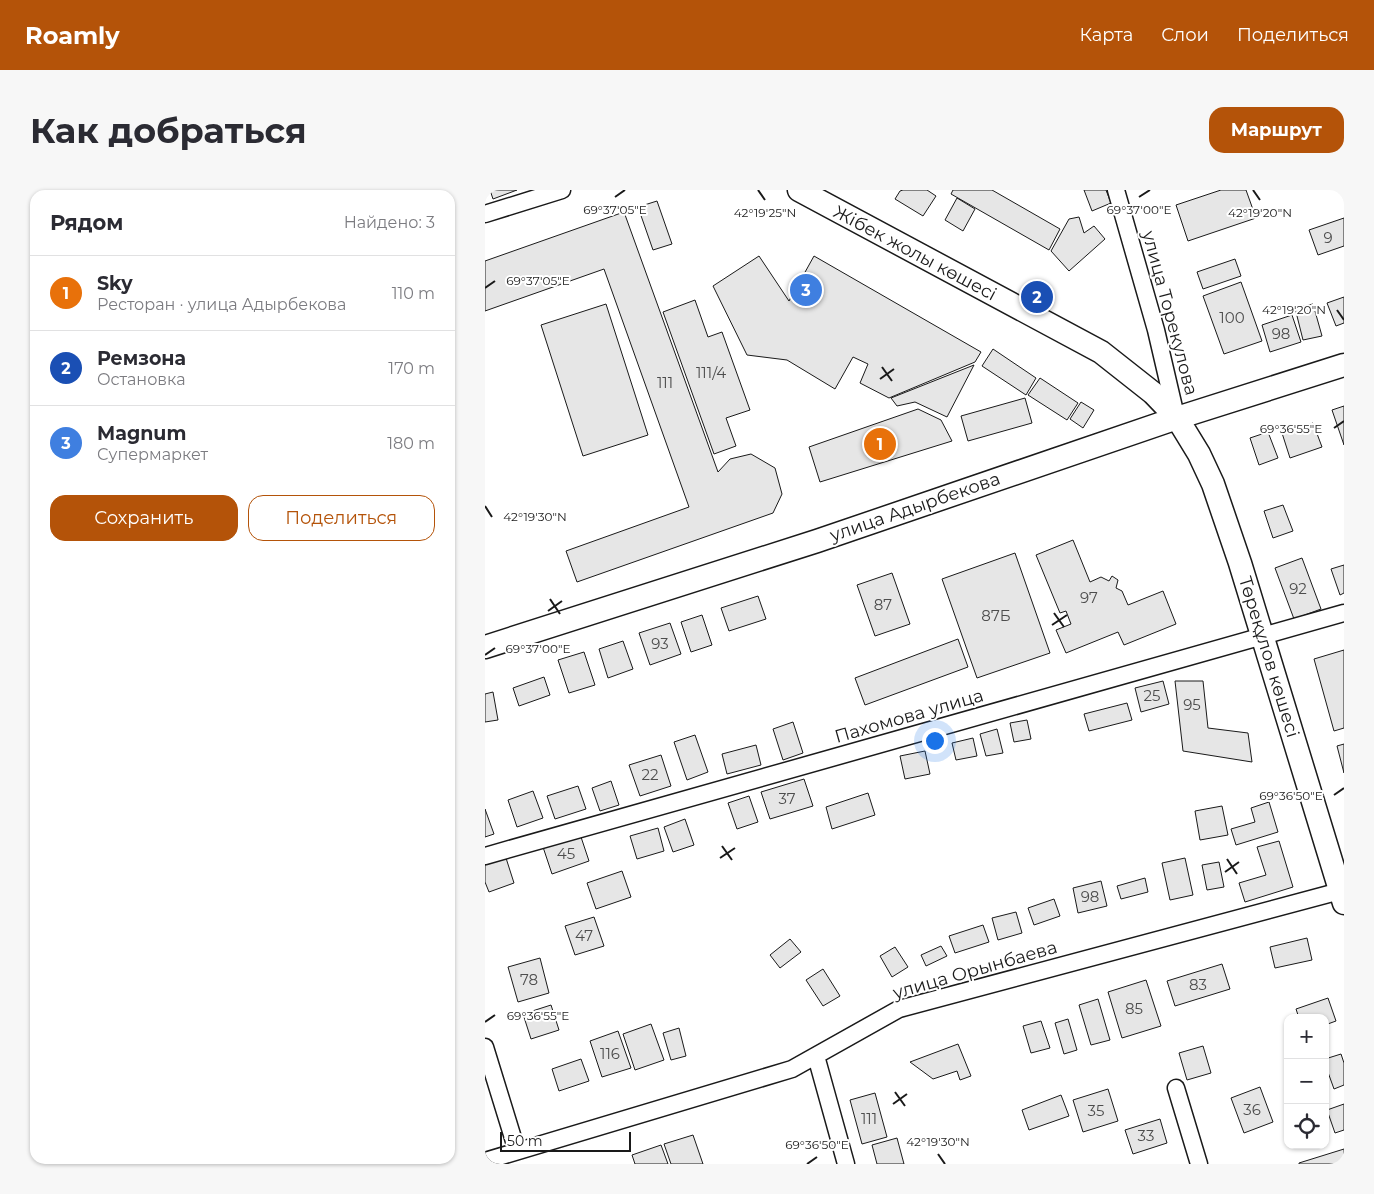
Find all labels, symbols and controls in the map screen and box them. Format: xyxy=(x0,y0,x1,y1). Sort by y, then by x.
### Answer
text: Roamly xyxy=(25,21,120,50)
text: Карта xyxy=(1079,24,1133,46)
text: Слои xyxy=(1161,24,1209,46)
text: Поделиться xyxy=(1237,24,1349,46)
button: Маршрут xyxy=(1209,107,1344,153)
text: Как добраться xyxy=(30,109,307,152)
street label: Жібек жолы көшесі xyxy=(830,201,1000,305)
text: 69°37'05"E xyxy=(583,202,647,217)
text: 69°37'00"E xyxy=(1107,202,1171,217)
text: 42°19'25"N xyxy=(734,205,796,220)
text: 42°19'20"N xyxy=(1228,205,1292,220)
text: Рядом xyxy=(50,210,123,235)
text: Найдено: 3 xyxy=(344,213,435,232)
street label: улица Торекулова xyxy=(1137,227,1203,398)
house number: 9 xyxy=(1323,228,1333,247)
pin: 3 xyxy=(790,271,822,309)
text: Sky xyxy=(97,272,133,295)
text: 69°37'05"E xyxy=(506,273,570,288)
pin: 2 xyxy=(1021,278,1053,316)
text: 1 xyxy=(63,284,69,303)
text: 110 m xyxy=(392,284,435,303)
text: Ресторан · улица Адырбекова xyxy=(97,295,346,314)
text: 42°19'20"N xyxy=(1262,302,1326,317)
house number: 100 xyxy=(1219,308,1245,327)
house number: 98 xyxy=(1272,324,1290,343)
text: Ремзона xyxy=(97,347,186,370)
text: 2 xyxy=(61,359,71,378)
text: 170 m xyxy=(388,359,435,378)
house number: 111/4 xyxy=(696,363,726,382)
text: Остановка xyxy=(97,370,186,389)
house number: 111 xyxy=(657,373,673,392)
text: 69°36'55"E xyxy=(1260,421,1322,436)
text: Magnum xyxy=(97,422,186,445)
pin: 1 xyxy=(864,425,896,463)
text: 3 xyxy=(61,434,71,453)
text: 180 m xyxy=(387,434,435,453)
text: Супермаркет xyxy=(97,445,208,464)
street label: улица Адырбекова xyxy=(826,468,1003,547)
button: Сохранить xyxy=(50,495,238,541)
button: Поделиться xyxy=(248,495,435,541)
text: 42°19'30"N xyxy=(503,509,567,524)
street label: Төреқұлов көшесі xyxy=(1234,574,1304,740)
house number: 92 xyxy=(1289,579,1307,598)
house number: 97 xyxy=(1080,588,1098,607)
house number: 87 xyxy=(874,595,892,614)
house number: 87Б xyxy=(981,606,1011,625)
house number: 93 xyxy=(651,634,669,653)
text: 69°37'00"E xyxy=(506,641,570,656)
street label: Пахомова улица xyxy=(832,684,986,748)
house number: 25 xyxy=(1143,686,1161,705)
house number: 95 xyxy=(1183,695,1201,714)
your location xyxy=(922,728,948,754)
house number: 22 xyxy=(641,765,659,784)
text: 69°36'50"E xyxy=(1259,788,1323,803)
house number: 37 xyxy=(778,789,796,808)
house number: 45 xyxy=(557,844,575,863)
house number: 98 xyxy=(1081,887,1099,906)
house number: 47 xyxy=(575,926,593,945)
street label: улица Орынбаева xyxy=(889,936,1060,1004)
house number: 78 xyxy=(520,970,538,989)
house number: 83 xyxy=(1189,975,1207,994)
house number: 85 xyxy=(1125,999,1143,1018)
text: 69°36'55"E xyxy=(507,1008,569,1023)
map controls xyxy=(1284,1014,1329,1149)
button: + xyxy=(1284,1014,1329,1059)
house number: 116 xyxy=(600,1044,620,1063)
button: − xyxy=(1284,1059,1329,1104)
house number: 36 xyxy=(1243,1100,1261,1119)
house number: 35 xyxy=(1088,1101,1104,1120)
button: locate xyxy=(1284,1104,1329,1149)
house number: 111 xyxy=(861,1109,877,1128)
house number: 33 xyxy=(1138,1126,1154,1145)
scale bar xyxy=(500,1129,631,1152)
text: 50 m xyxy=(507,1132,543,1150)
text: 42°19'30"N xyxy=(906,1134,970,1149)
text: 69°36'50"E xyxy=(785,1137,849,1152)

